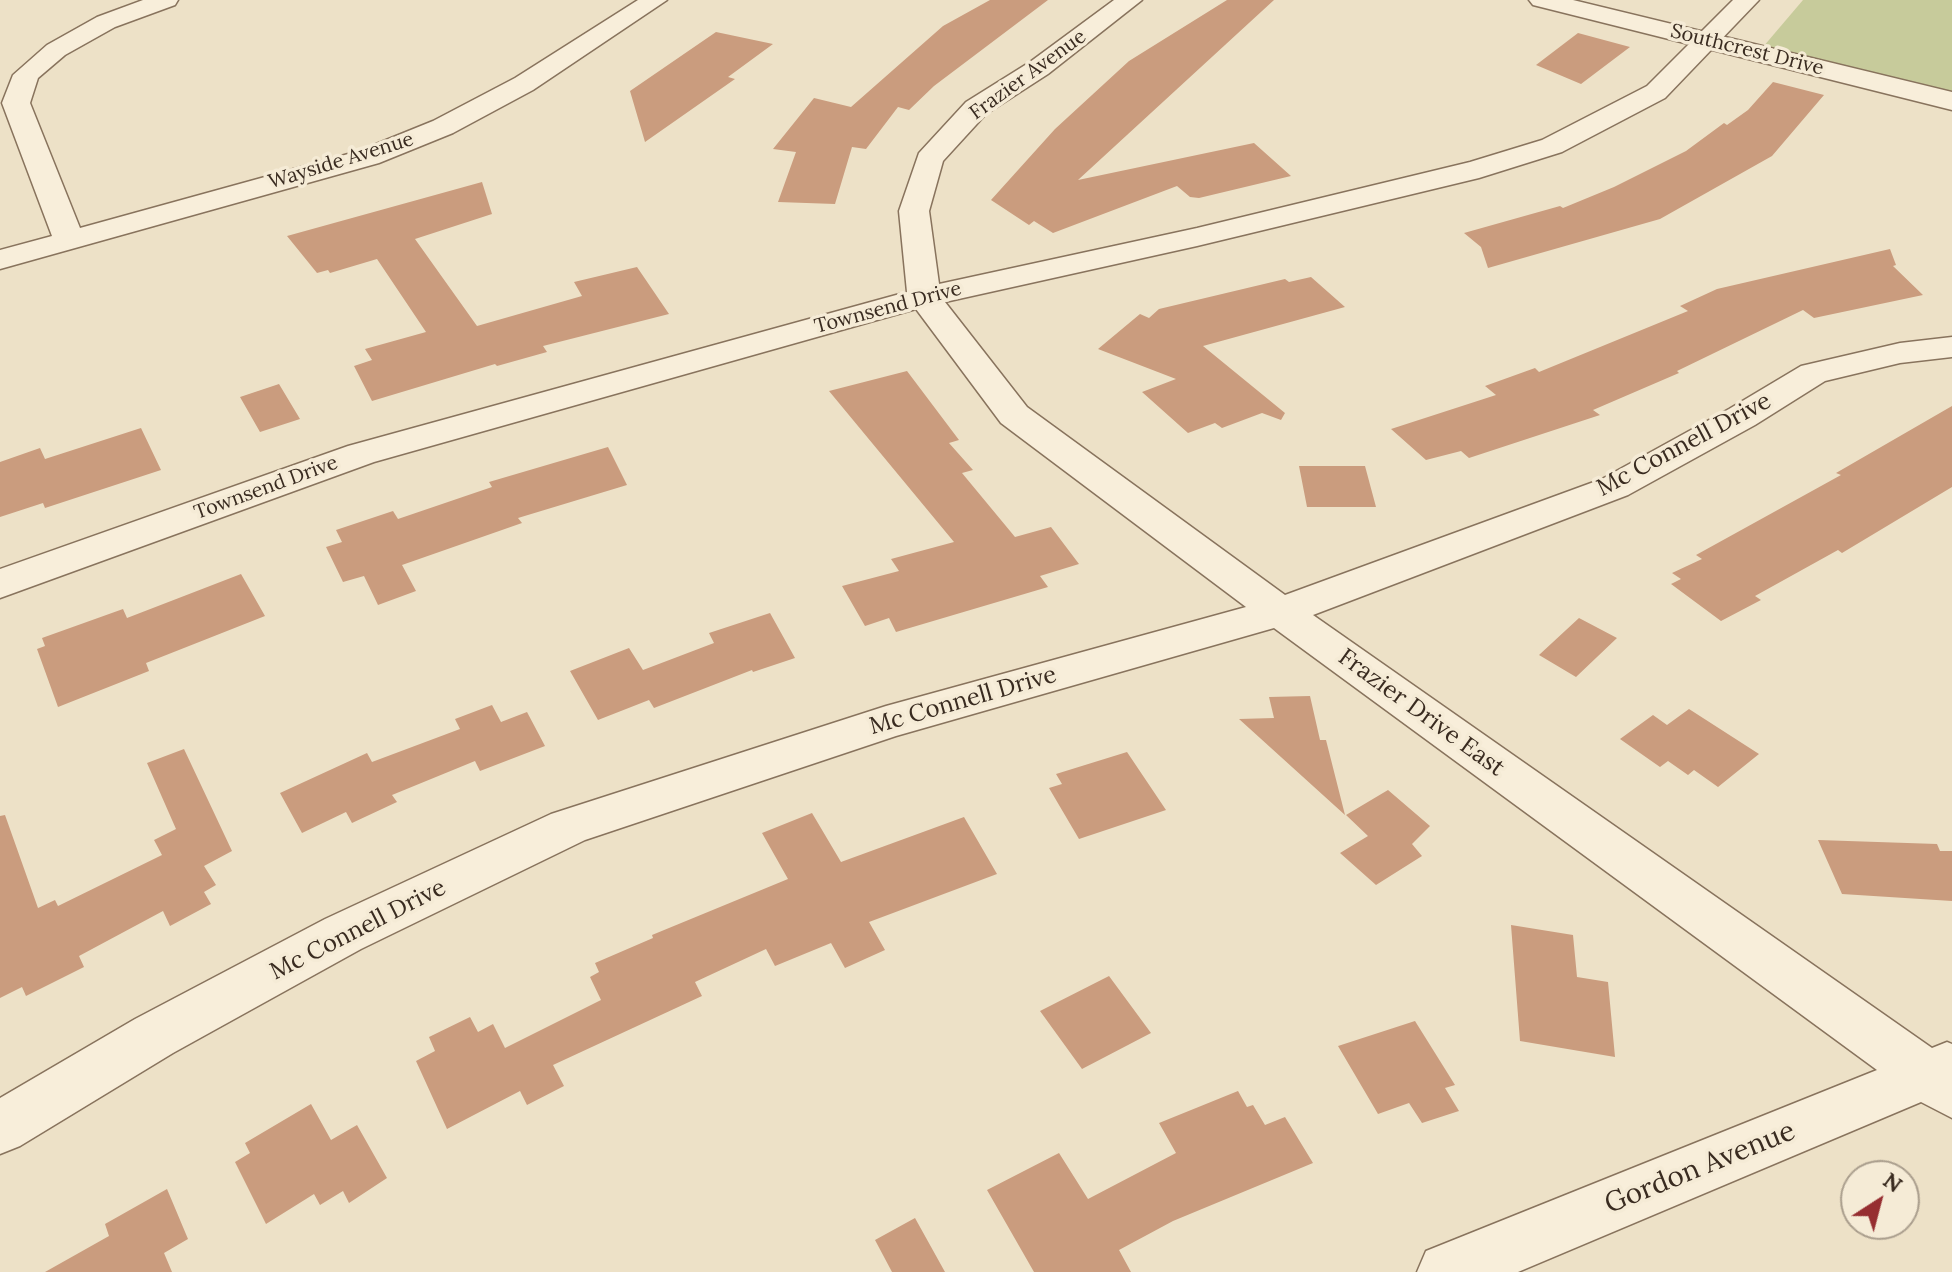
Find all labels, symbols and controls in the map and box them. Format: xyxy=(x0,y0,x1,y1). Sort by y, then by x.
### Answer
street label: Southcrest Drive xyxy=(1668,19,1826,81)
street label: Frazier Avenue xyxy=(965,25,1091,125)
street label: Wayside Avenue xyxy=(265,128,417,194)
street label: Townsend Drive xyxy=(812,277,964,339)
street label: Mc Connell Drive xyxy=(1592,387,1776,503)
street label: Townsend Drive xyxy=(191,451,341,525)
street label: Frazier Drive East xyxy=(1332,643,1510,783)
street label: Mc Connell Drive xyxy=(866,661,1060,741)
street label: Mc Connell Drive xyxy=(265,873,451,987)
street label: Gordon Avenue xyxy=(1600,1115,1800,1221)
north arrow xyxy=(1840,1160,1920,1240)
text: N xyxy=(1878,1166,1908,1199)

